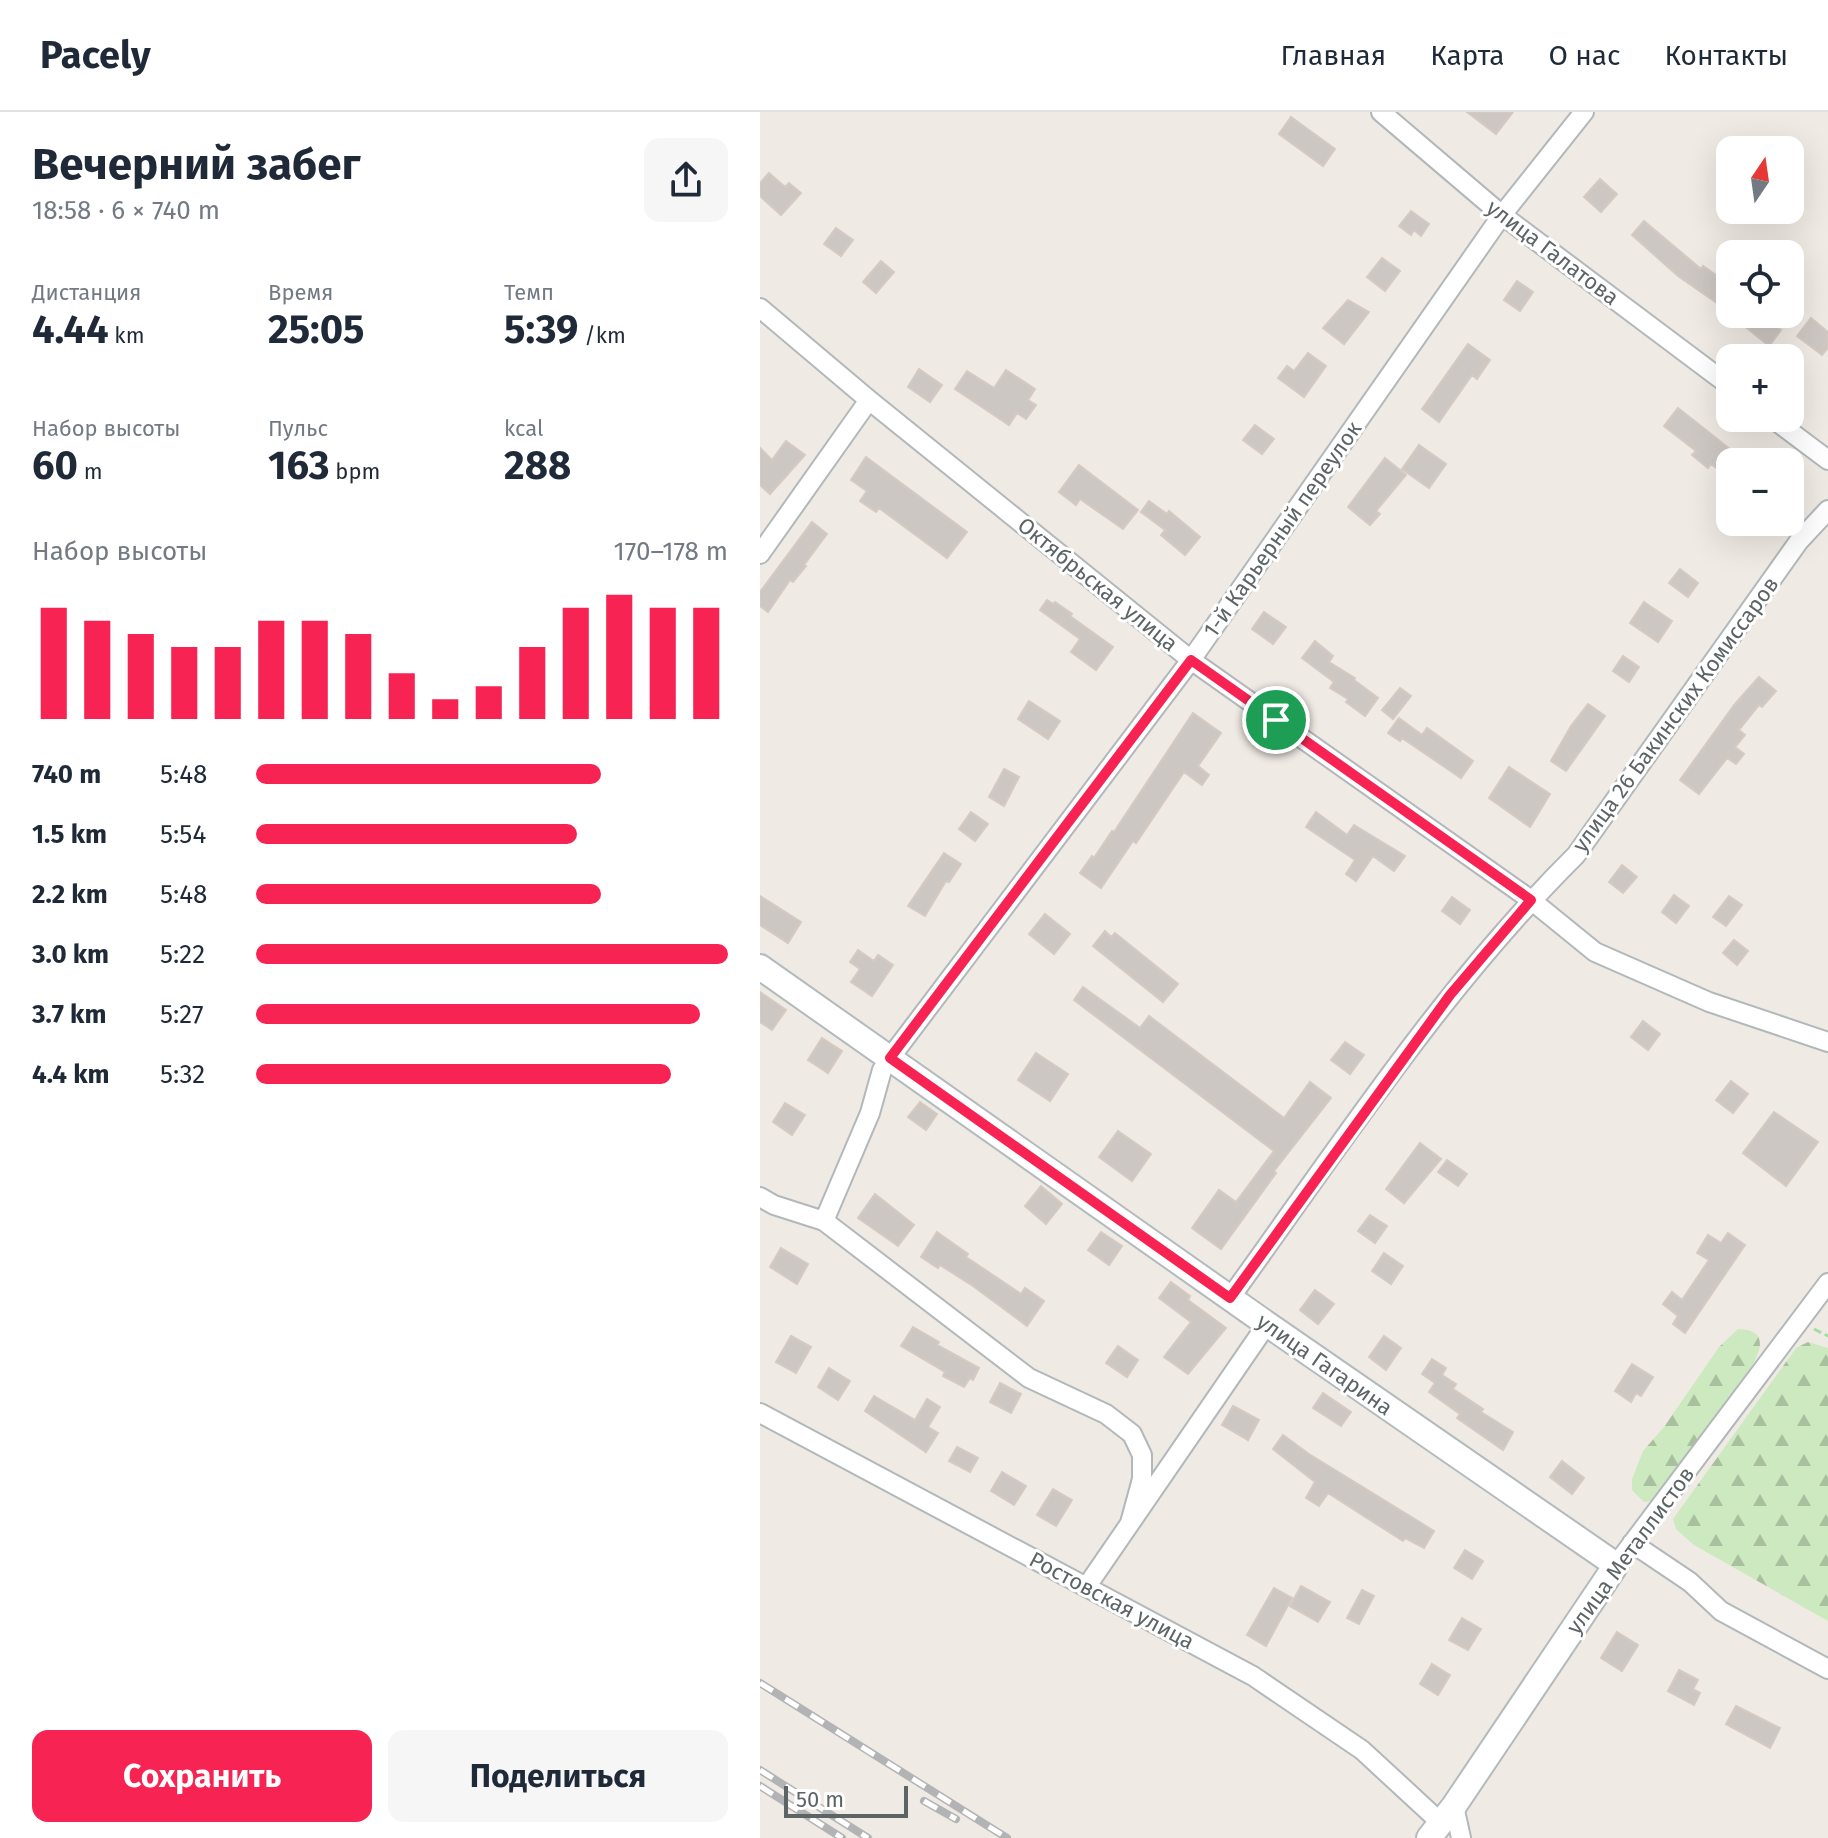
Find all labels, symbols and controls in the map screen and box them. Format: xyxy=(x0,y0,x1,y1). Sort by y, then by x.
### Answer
text: Pacely xyxy=(40,32,151,78)
text: Главная xyxy=(1280,39,1386,72)
text: Карта xyxy=(1430,39,1504,72)
text: О нас xyxy=(1548,39,1620,72)
text: Контакты xyxy=(1664,39,1788,72)
north arrow xyxy=(1716,136,1804,224)
map controls xyxy=(1716,136,1804,536)
text: Вечерний забег xyxy=(32,138,361,191)
button: share xyxy=(644,138,728,222)
street label: улица Галатова xyxy=(1481,194,1624,311)
text: 18:58 · 6 × 740 m xyxy=(32,195,220,226)
button: locate xyxy=(1716,240,1804,328)
text: Дистанция xyxy=(32,279,141,306)
text: Время xyxy=(268,279,333,306)
text: Темп xyxy=(504,279,554,306)
text: 4.44 xyxy=(32,306,109,354)
text: 25:05 xyxy=(268,306,365,354)
text: 5:39 xyxy=(504,306,578,354)
text: km xyxy=(109,322,144,349)
text: /km xyxy=(578,322,626,349)
button: + xyxy=(1716,344,1804,432)
text: Набор высоты xyxy=(32,415,180,442)
text: Пульс xyxy=(268,415,328,442)
text: kcal xyxy=(504,415,544,442)
street label: 1-й Карьерный переулок xyxy=(1198,416,1368,642)
text: 60 xyxy=(32,442,78,490)
text: 163 xyxy=(268,442,330,490)
text: 288 xyxy=(504,442,571,490)
button: − xyxy=(1716,448,1804,536)
text: m xyxy=(78,458,103,485)
text: bpm xyxy=(330,458,380,485)
street label: Октябрьская улица xyxy=(1012,512,1183,657)
text: Набор высоты xyxy=(32,536,207,567)
text: 170–178 m xyxy=(614,536,728,567)
street label: улица 26 Бакинских Комиссаров xyxy=(1566,571,1784,857)
pin xyxy=(1242,686,1310,754)
icon: arrive xyxy=(1254,698,1298,742)
text: 740 m xyxy=(32,759,101,790)
text: 5:48 xyxy=(160,759,207,790)
text: 1.5 km xyxy=(32,819,107,850)
text: 5:54 xyxy=(160,819,206,850)
text: 2.2 km xyxy=(32,879,108,910)
text: 5:48 xyxy=(160,879,207,910)
text: 3.0 km xyxy=(32,939,109,970)
text: 5:22 xyxy=(160,939,205,970)
text: 3.7 km xyxy=(32,999,106,1030)
text: 5:27 xyxy=(160,999,203,1030)
text: 4.4 km xyxy=(32,1059,110,1090)
text: 5:32 xyxy=(160,1059,205,1090)
street label: улица Гагарина xyxy=(1251,1308,1398,1421)
street label: улица Металлистов xyxy=(1561,1461,1700,1639)
street label: Ростовская улица xyxy=(1025,1546,1199,1655)
button: Сохранить xyxy=(32,1730,372,1822)
button: Поделиться xyxy=(388,1730,728,1822)
scale bar xyxy=(784,1782,908,1818)
text: 50 m xyxy=(796,1786,844,1813)

